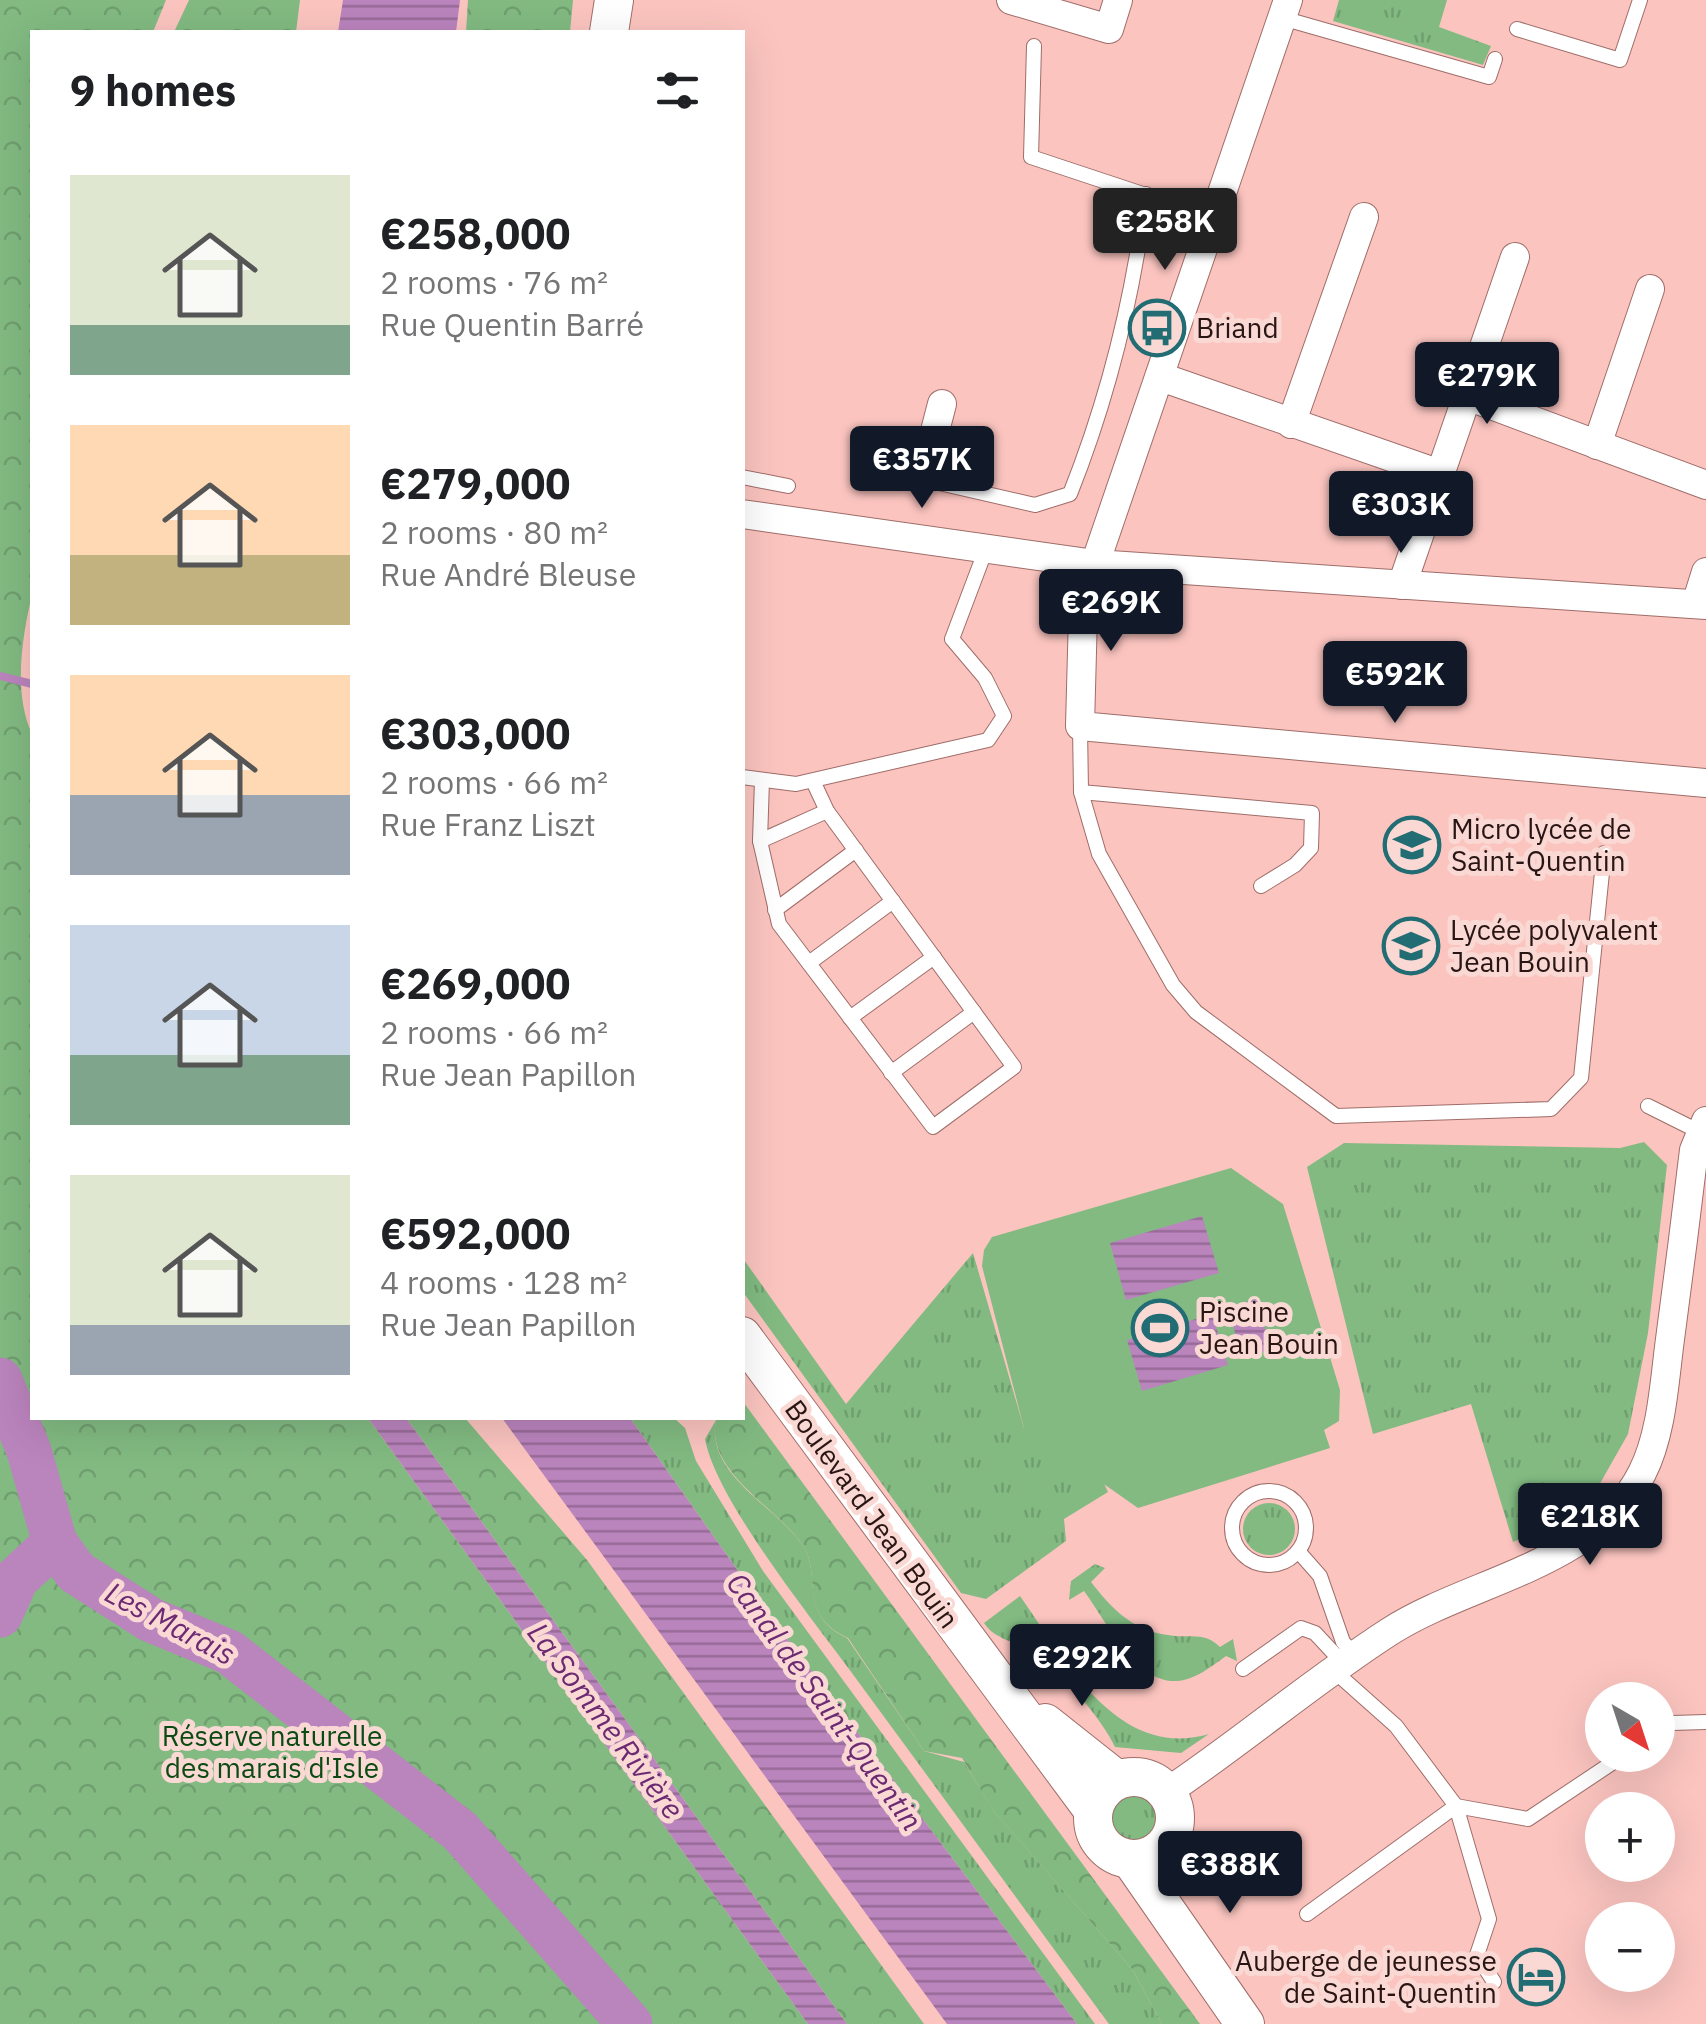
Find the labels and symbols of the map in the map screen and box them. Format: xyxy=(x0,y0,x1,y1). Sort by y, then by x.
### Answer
pin: €258K xyxy=(1095,188,1235,273)
bus stop icon: Briand xyxy=(1127,298,1187,358)
place label: Briand xyxy=(1196,309,1279,346)
pin: €279K xyxy=(1417,342,1557,427)
pin: €357K xyxy=(852,426,992,511)
pin: €303K xyxy=(1331,471,1471,556)
pin: €269K xyxy=(1041,569,1181,654)
pin: €592K xyxy=(1325,641,1465,726)
place label: Micro lycée de Saint-Quentin xyxy=(1451,810,1631,879)
school or university icon: Micro lycée de Saint-Quentin xyxy=(1382,815,1442,875)
place label: Lycée polyvalent Jean Bouin xyxy=(1450,911,1658,980)
school or university icon: Lycée polyvalent Jean Bouin xyxy=(1381,916,1441,976)
place label: Piscine Jean Bouin xyxy=(1199,1293,1339,1362)
sports icon: Piscine Jean Bouin xyxy=(1130,1298,1190,1358)
street label: Boulevard Jean Bouin xyxy=(777,1392,968,1635)
pin: €218K xyxy=(1520,1483,1660,1568)
water label: Canal de Saint-Quentin xyxy=(719,1565,932,1838)
water label: Les Marais xyxy=(99,1572,242,1673)
water label: La Somme Rivière xyxy=(520,1614,693,1826)
pin: €292K xyxy=(1012,1624,1152,1709)
north arrow xyxy=(1585,1682,1675,1772)
park label: Réserve naturelle des marais d'Isle xyxy=(162,1717,382,1786)
pin: €388K xyxy=(1160,1831,1300,1916)
place label: Auberge de jeunesse de Saint-Quentin xyxy=(1235,1942,1497,2011)
hotel icon: Auberge de jeunesse de Saint-Quentin xyxy=(1506,1947,1566,2007)

